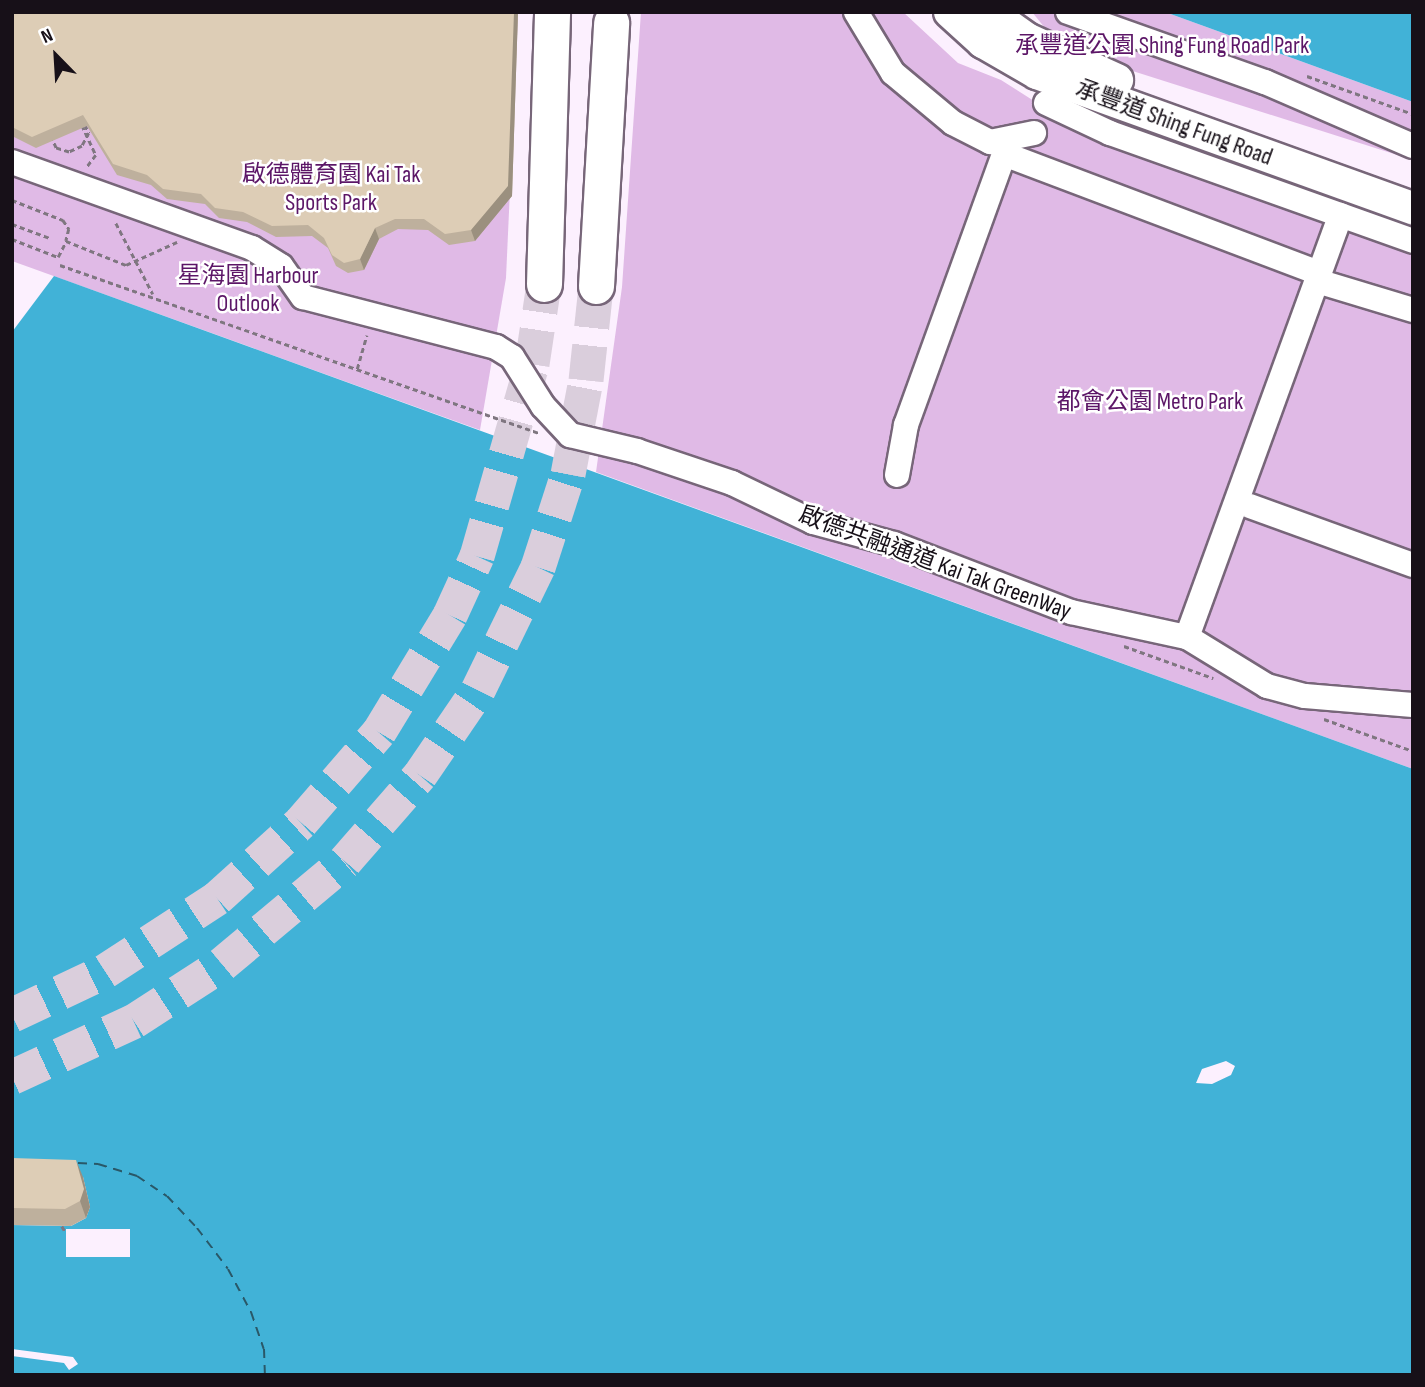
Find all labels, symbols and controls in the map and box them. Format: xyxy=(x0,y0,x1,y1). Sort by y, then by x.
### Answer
north arrow xyxy=(21,21,91,91)
text: N xyxy=(38,24,57,49)
park label: 承豐道公園 Shing Fung Road Park xyxy=(1015,32,1309,60)
street label: 承豐道 Shing Fung Road xyxy=(1072,74,1276,172)
park label: 啟德體育園 Kai Tak Sports Park xyxy=(242,161,420,217)
park label: 星海園 Harbour Outlook xyxy=(178,262,318,318)
park label: 都會公園 Metro Park xyxy=(1057,388,1243,416)
street label: 啟德共融通道 Kai Tak GreenWay xyxy=(795,500,1075,626)

